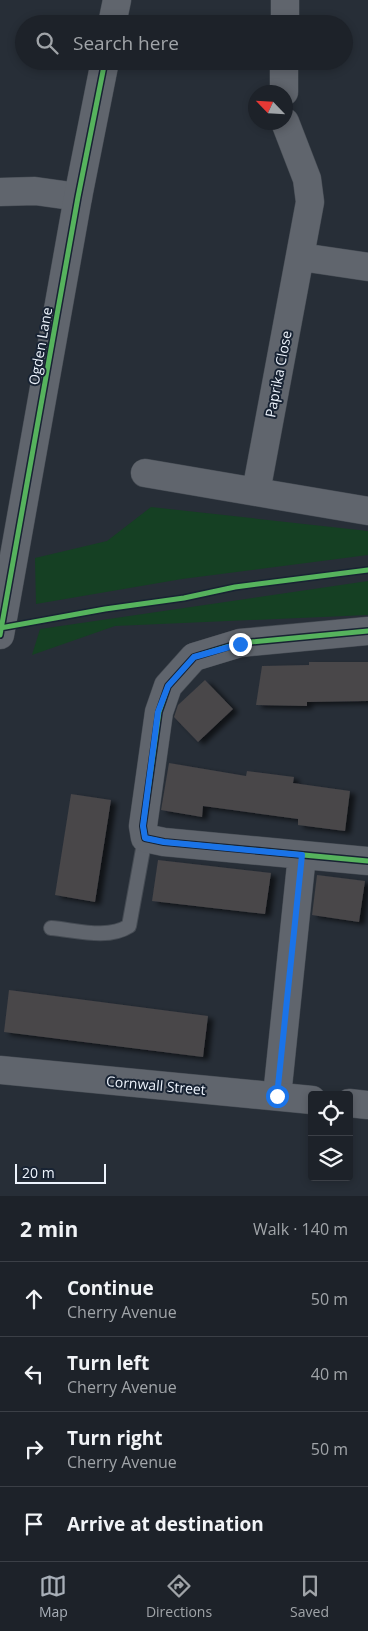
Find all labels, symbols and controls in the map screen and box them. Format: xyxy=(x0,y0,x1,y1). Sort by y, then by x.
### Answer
search box xyxy=(15,15,353,70)
icon: search xyxy=(33,29,61,57)
text: Search here xyxy=(73,30,179,56)
north arrow xyxy=(248,85,293,130)
street label: Ogden Lane xyxy=(24,305,56,386)
street label: Paprika Close xyxy=(260,329,296,419)
route end xyxy=(229,633,252,656)
street label: Cornwall Street xyxy=(105,1071,207,1099)
route start xyxy=(266,1085,289,1108)
map controls xyxy=(308,1091,353,1181)
button: locate xyxy=(308,1091,353,1136)
button: layers xyxy=(308,1136,353,1181)
scale bar xyxy=(15,1161,106,1184)
text: 20 m xyxy=(22,1163,55,1182)
text: 2 min xyxy=(20,1215,78,1243)
text: Walk · 140 m xyxy=(253,1218,348,1240)
text: Continue xyxy=(67,1275,154,1301)
icon: ahead xyxy=(20,1285,48,1313)
text: 50 m xyxy=(311,1288,348,1310)
text: Cherry Avenue xyxy=(67,1301,177,1323)
text: Turn left xyxy=(67,1350,149,1376)
icon: left xyxy=(20,1360,48,1388)
text: 40 m xyxy=(311,1363,348,1385)
text: Cherry Avenue xyxy=(67,1376,177,1398)
text: Turn right xyxy=(67,1425,162,1451)
icon: right xyxy=(20,1435,48,1463)
text: 50 m xyxy=(311,1438,348,1460)
text: Cherry Avenue xyxy=(67,1451,177,1473)
icon: arrive xyxy=(20,1510,48,1538)
text: Arrive at destination xyxy=(67,1511,264,1537)
tab: Map xyxy=(39,1572,68,1621)
tab: Directions xyxy=(146,1572,212,1621)
tab: Saved xyxy=(290,1572,329,1621)

